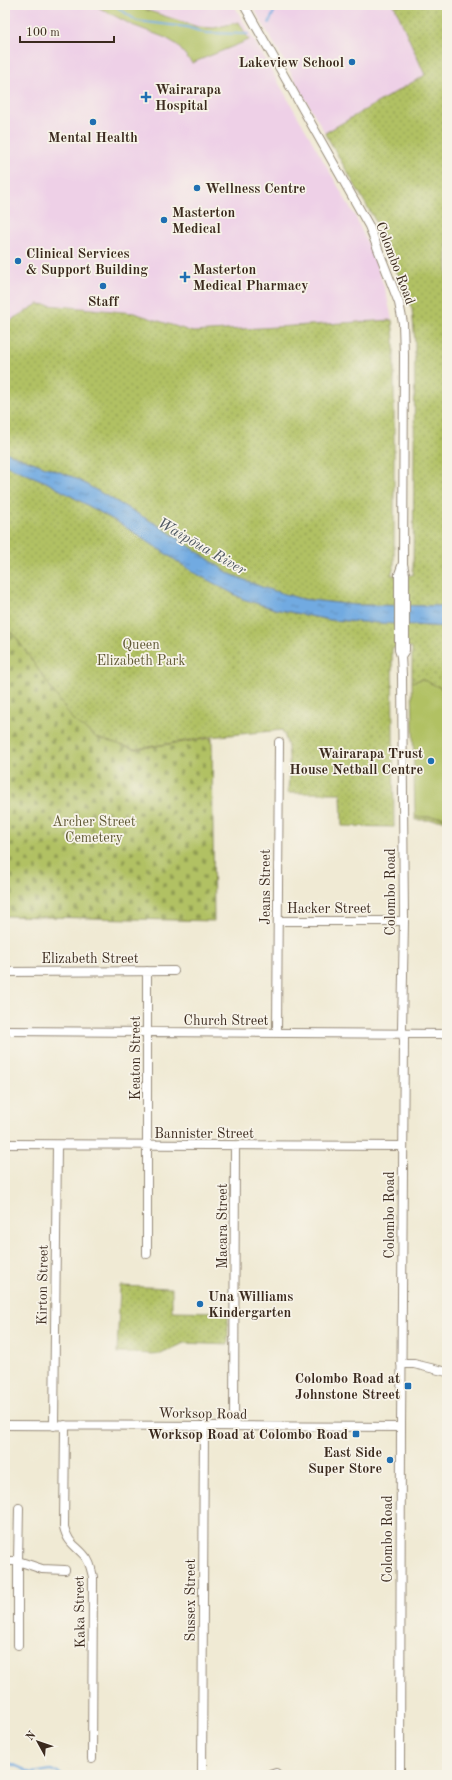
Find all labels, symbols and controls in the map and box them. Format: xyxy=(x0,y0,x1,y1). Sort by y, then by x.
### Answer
scale bar xyxy=(20,18,114,44)
text: 100 m xyxy=(26,27,60,39)
place label: Lakeview School xyxy=(239,56,344,70)
marker: Lakeview School xyxy=(347,57,357,67)
place label: Wairarapa Hospital xyxy=(155,83,221,113)
marker: Wairarapa Hospital xyxy=(140,91,152,103)
marker: Mental Health xyxy=(88,117,98,127)
place label: Mental Health xyxy=(48,131,138,145)
place label: Wellness Centre xyxy=(205,182,306,196)
marker: Wellness Centre xyxy=(192,183,202,193)
place label: Masterton Medical xyxy=(172,206,236,236)
marker: Masterton Medical xyxy=(159,215,169,225)
street label: Colombo Road xyxy=(373,220,417,307)
place label: Clinical Services & Support Building xyxy=(26,247,148,277)
marker: Clinical Services & Support Building xyxy=(13,256,23,266)
place label: Masterton Medical Pharmacy xyxy=(193,263,309,293)
marker: Masterton Medical Pharmacy xyxy=(180,272,190,282)
marker: Staff xyxy=(98,281,108,291)
place label: Staff xyxy=(88,295,119,309)
water label: Waipōua River xyxy=(154,516,248,579)
park label: Queen Elizabeth Park xyxy=(96,638,186,668)
place label: Wairarapa Trust House Netball Centre xyxy=(289,747,423,777)
marker: Wairarapa Trust House Netball Centre xyxy=(426,756,436,766)
park label: Archer Street Cemetery xyxy=(52,815,136,845)
street label: Colombo Road xyxy=(384,848,398,936)
street label: Jeans Street xyxy=(259,849,273,925)
street label: Hacker Street xyxy=(287,902,371,916)
street label: Elizabeth Street xyxy=(41,952,139,966)
street label: Church Street xyxy=(184,1014,269,1028)
street label: Keaton Street xyxy=(129,1016,143,1100)
street label: Bannister Street xyxy=(154,1127,254,1141)
street label: Colombo Road xyxy=(383,1171,397,1259)
street label: Macara Street xyxy=(216,1183,230,1269)
street label: Kirton Street xyxy=(35,1245,51,1325)
place label: Una Williams Kindergarten xyxy=(208,1290,293,1320)
marker: Una Williams Kindergarten xyxy=(195,1299,205,1309)
place label: Colombo Road at Johnstone Street xyxy=(295,1372,400,1402)
marker: Colombo Road at Johnstone Street xyxy=(403,1381,413,1391)
street label: Worksop Road xyxy=(158,1406,248,1422)
place label: Worksop Road at Colombo Road xyxy=(148,1428,348,1442)
marker: Worksop Road at Colombo Road xyxy=(351,1429,361,1439)
place label: East Side Super Store xyxy=(308,1446,382,1476)
marker: East Side Super Store xyxy=(385,1455,395,1465)
street label: Colombo Road xyxy=(381,1495,395,1583)
street label: Sussex Street xyxy=(184,1558,198,1642)
street label: Kaka Street xyxy=(72,1575,88,1648)
north arrow xyxy=(18,1722,58,1762)
text: N xyxy=(25,1729,39,1743)

